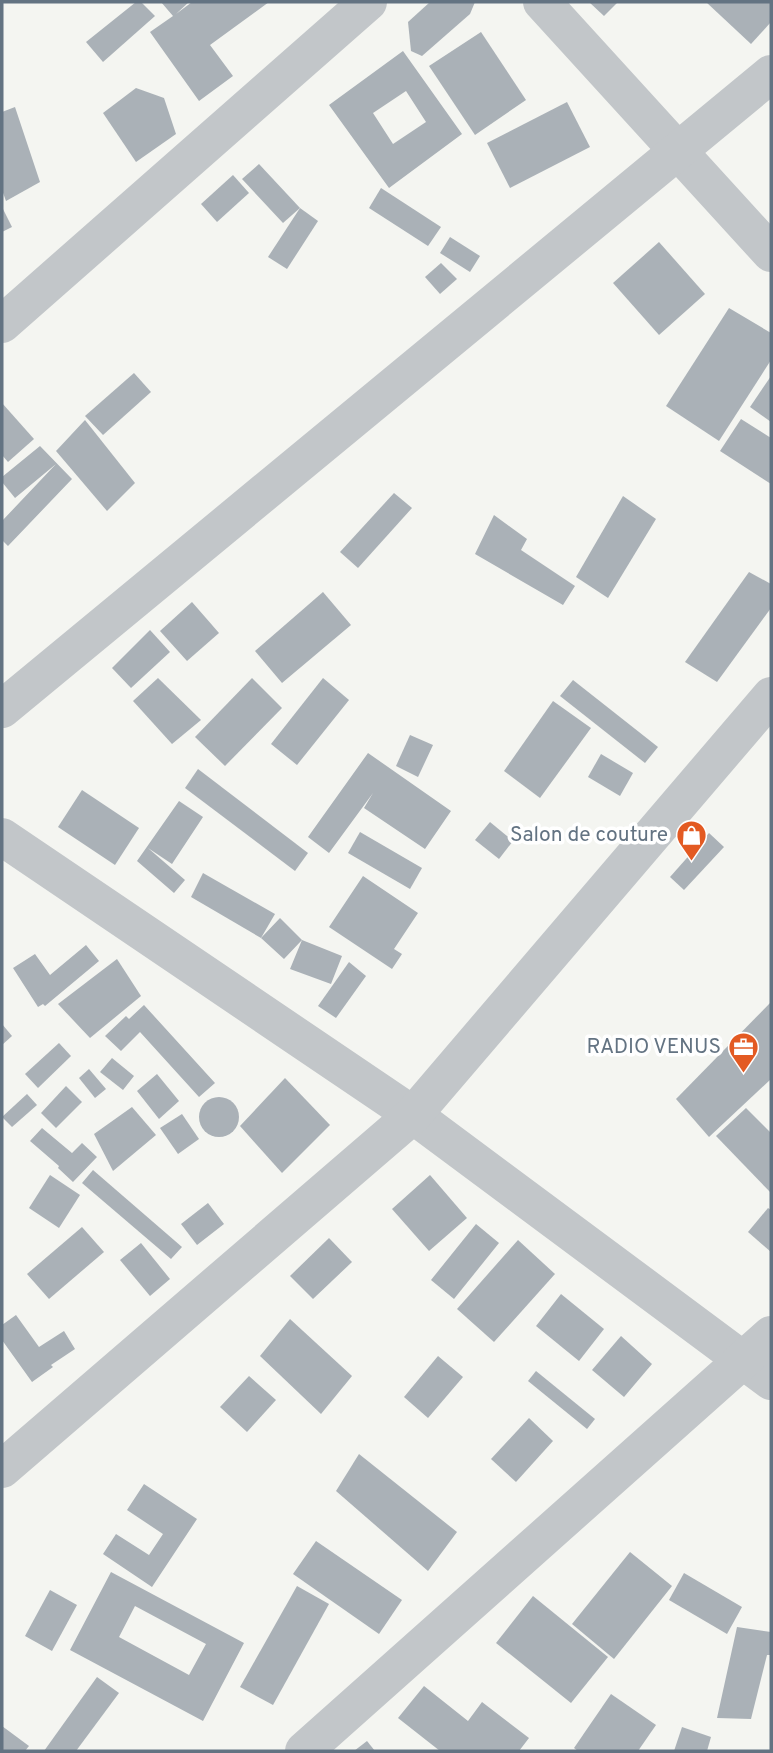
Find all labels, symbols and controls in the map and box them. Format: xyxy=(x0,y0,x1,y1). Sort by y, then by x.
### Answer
shop icon: Salon de couture xyxy=(674,818,708,862)
place label: Salon de couture xyxy=(510,822,668,849)
office icon: RADIO VENUS xyxy=(727,1030,761,1074)
place label: RADIO VENUS xyxy=(587,1034,721,1061)

